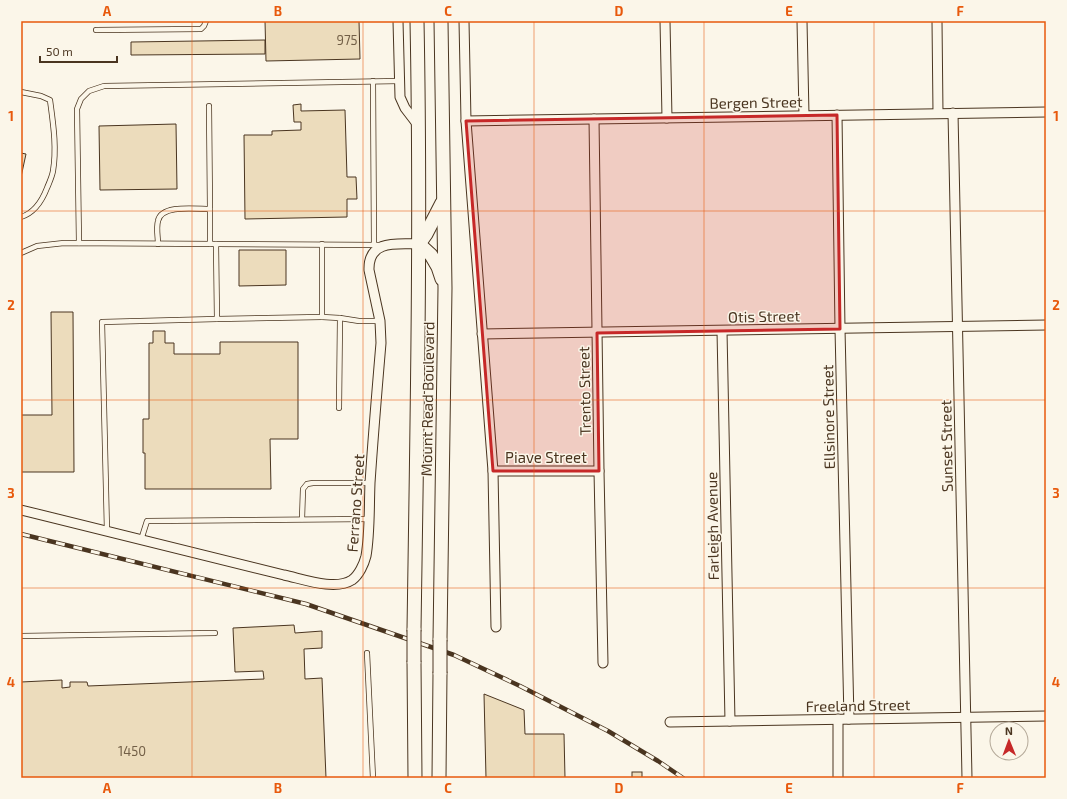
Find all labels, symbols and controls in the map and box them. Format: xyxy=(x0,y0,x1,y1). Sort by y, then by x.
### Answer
text: A xyxy=(103,3,112,19)
text: B xyxy=(274,3,282,19)
text: C xyxy=(444,3,452,19)
text: D xyxy=(615,3,624,19)
text: E xyxy=(785,3,793,19)
text: F xyxy=(956,3,964,19)
house number: 975 xyxy=(336,32,358,48)
scale bar xyxy=(40,38,117,64)
text: 50 m xyxy=(46,44,73,58)
street label: Bergen Street xyxy=(709,92,803,112)
text: 1 xyxy=(8,108,14,124)
text: 1 xyxy=(1053,108,1059,124)
text: 2 xyxy=(7,297,15,313)
text: 2 xyxy=(1052,297,1060,313)
street label: Otis Street xyxy=(728,306,800,326)
street label: Mount Read Boulevard xyxy=(417,321,437,477)
street label: Trento Street xyxy=(574,346,594,436)
street label: Ellsinore Street xyxy=(818,364,838,470)
street label: Sunset Street xyxy=(936,400,956,492)
street label: Piave Street xyxy=(505,448,587,466)
street label: Ferrano Street xyxy=(343,453,367,553)
street label: Farleigh Avenue xyxy=(702,472,722,580)
text: 3 xyxy=(7,485,15,501)
text: 3 xyxy=(1052,485,1060,501)
text: 4 xyxy=(7,674,15,690)
text: 4 xyxy=(1052,674,1060,690)
street label: Freeland Street xyxy=(805,695,911,715)
north arrow xyxy=(989,721,1029,761)
text: N xyxy=(1005,724,1013,737)
house number: 1450 xyxy=(118,743,146,759)
text: A xyxy=(103,780,112,796)
text: B xyxy=(274,780,282,796)
text: C xyxy=(444,780,452,796)
text: D xyxy=(615,780,624,796)
text: E xyxy=(785,780,793,796)
text: F xyxy=(956,780,964,796)

